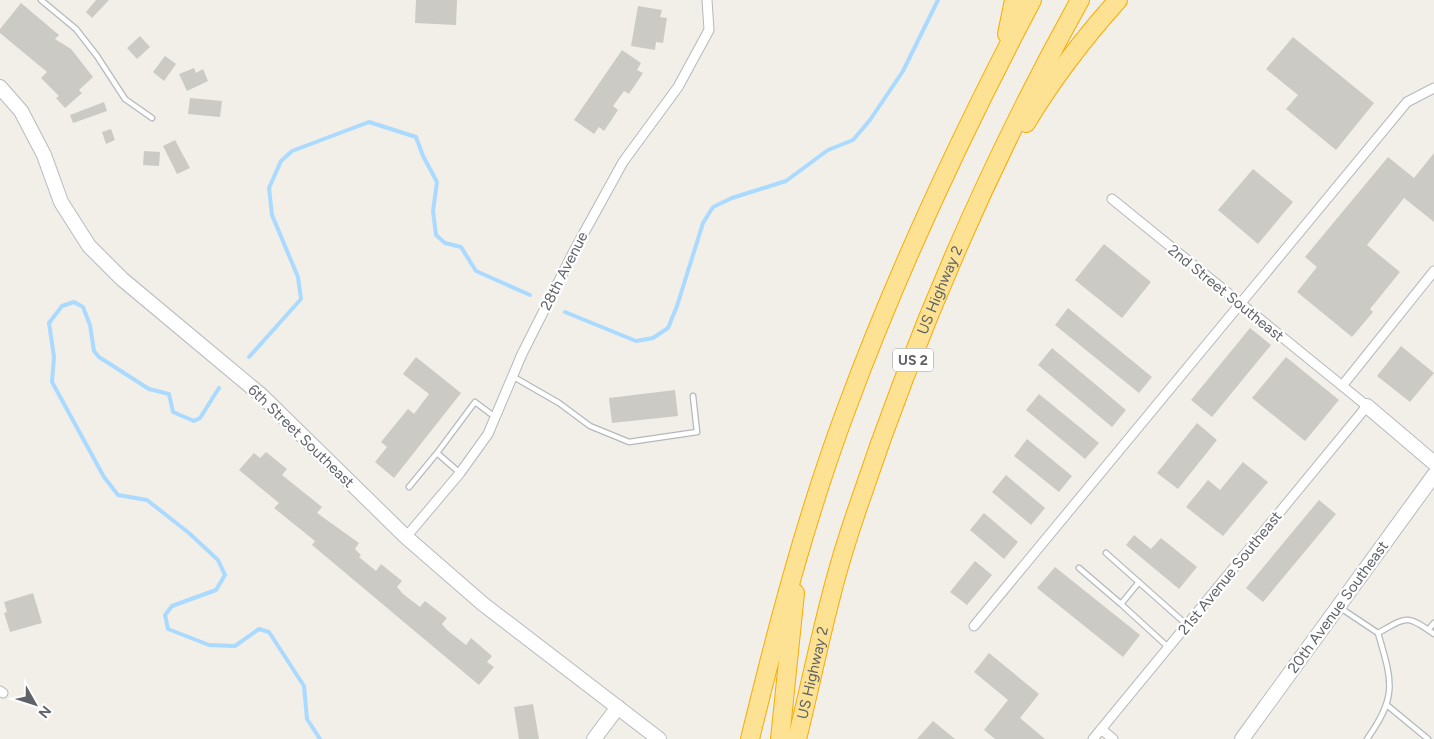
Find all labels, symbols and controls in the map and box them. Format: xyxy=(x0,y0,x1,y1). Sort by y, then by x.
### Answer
street label: 28th Avenue xyxy=(536,229,592,313)
street label: 2nd Street Southeast xyxy=(1164,241,1288,345)
street label: US Highway 2 xyxy=(913,243,966,337)
road number: US 2 xyxy=(893,348,933,372)
street label: 6th Street Southeast xyxy=(244,381,358,492)
street label: 21st Avenue Southeast xyxy=(1174,507,1286,639)
street label: 20th Avenue Southeast xyxy=(1284,537,1392,677)
street label: US Highway 2 xyxy=(793,625,832,721)
north arrow xyxy=(10,679,60,729)
text: N xyxy=(35,702,55,721)

